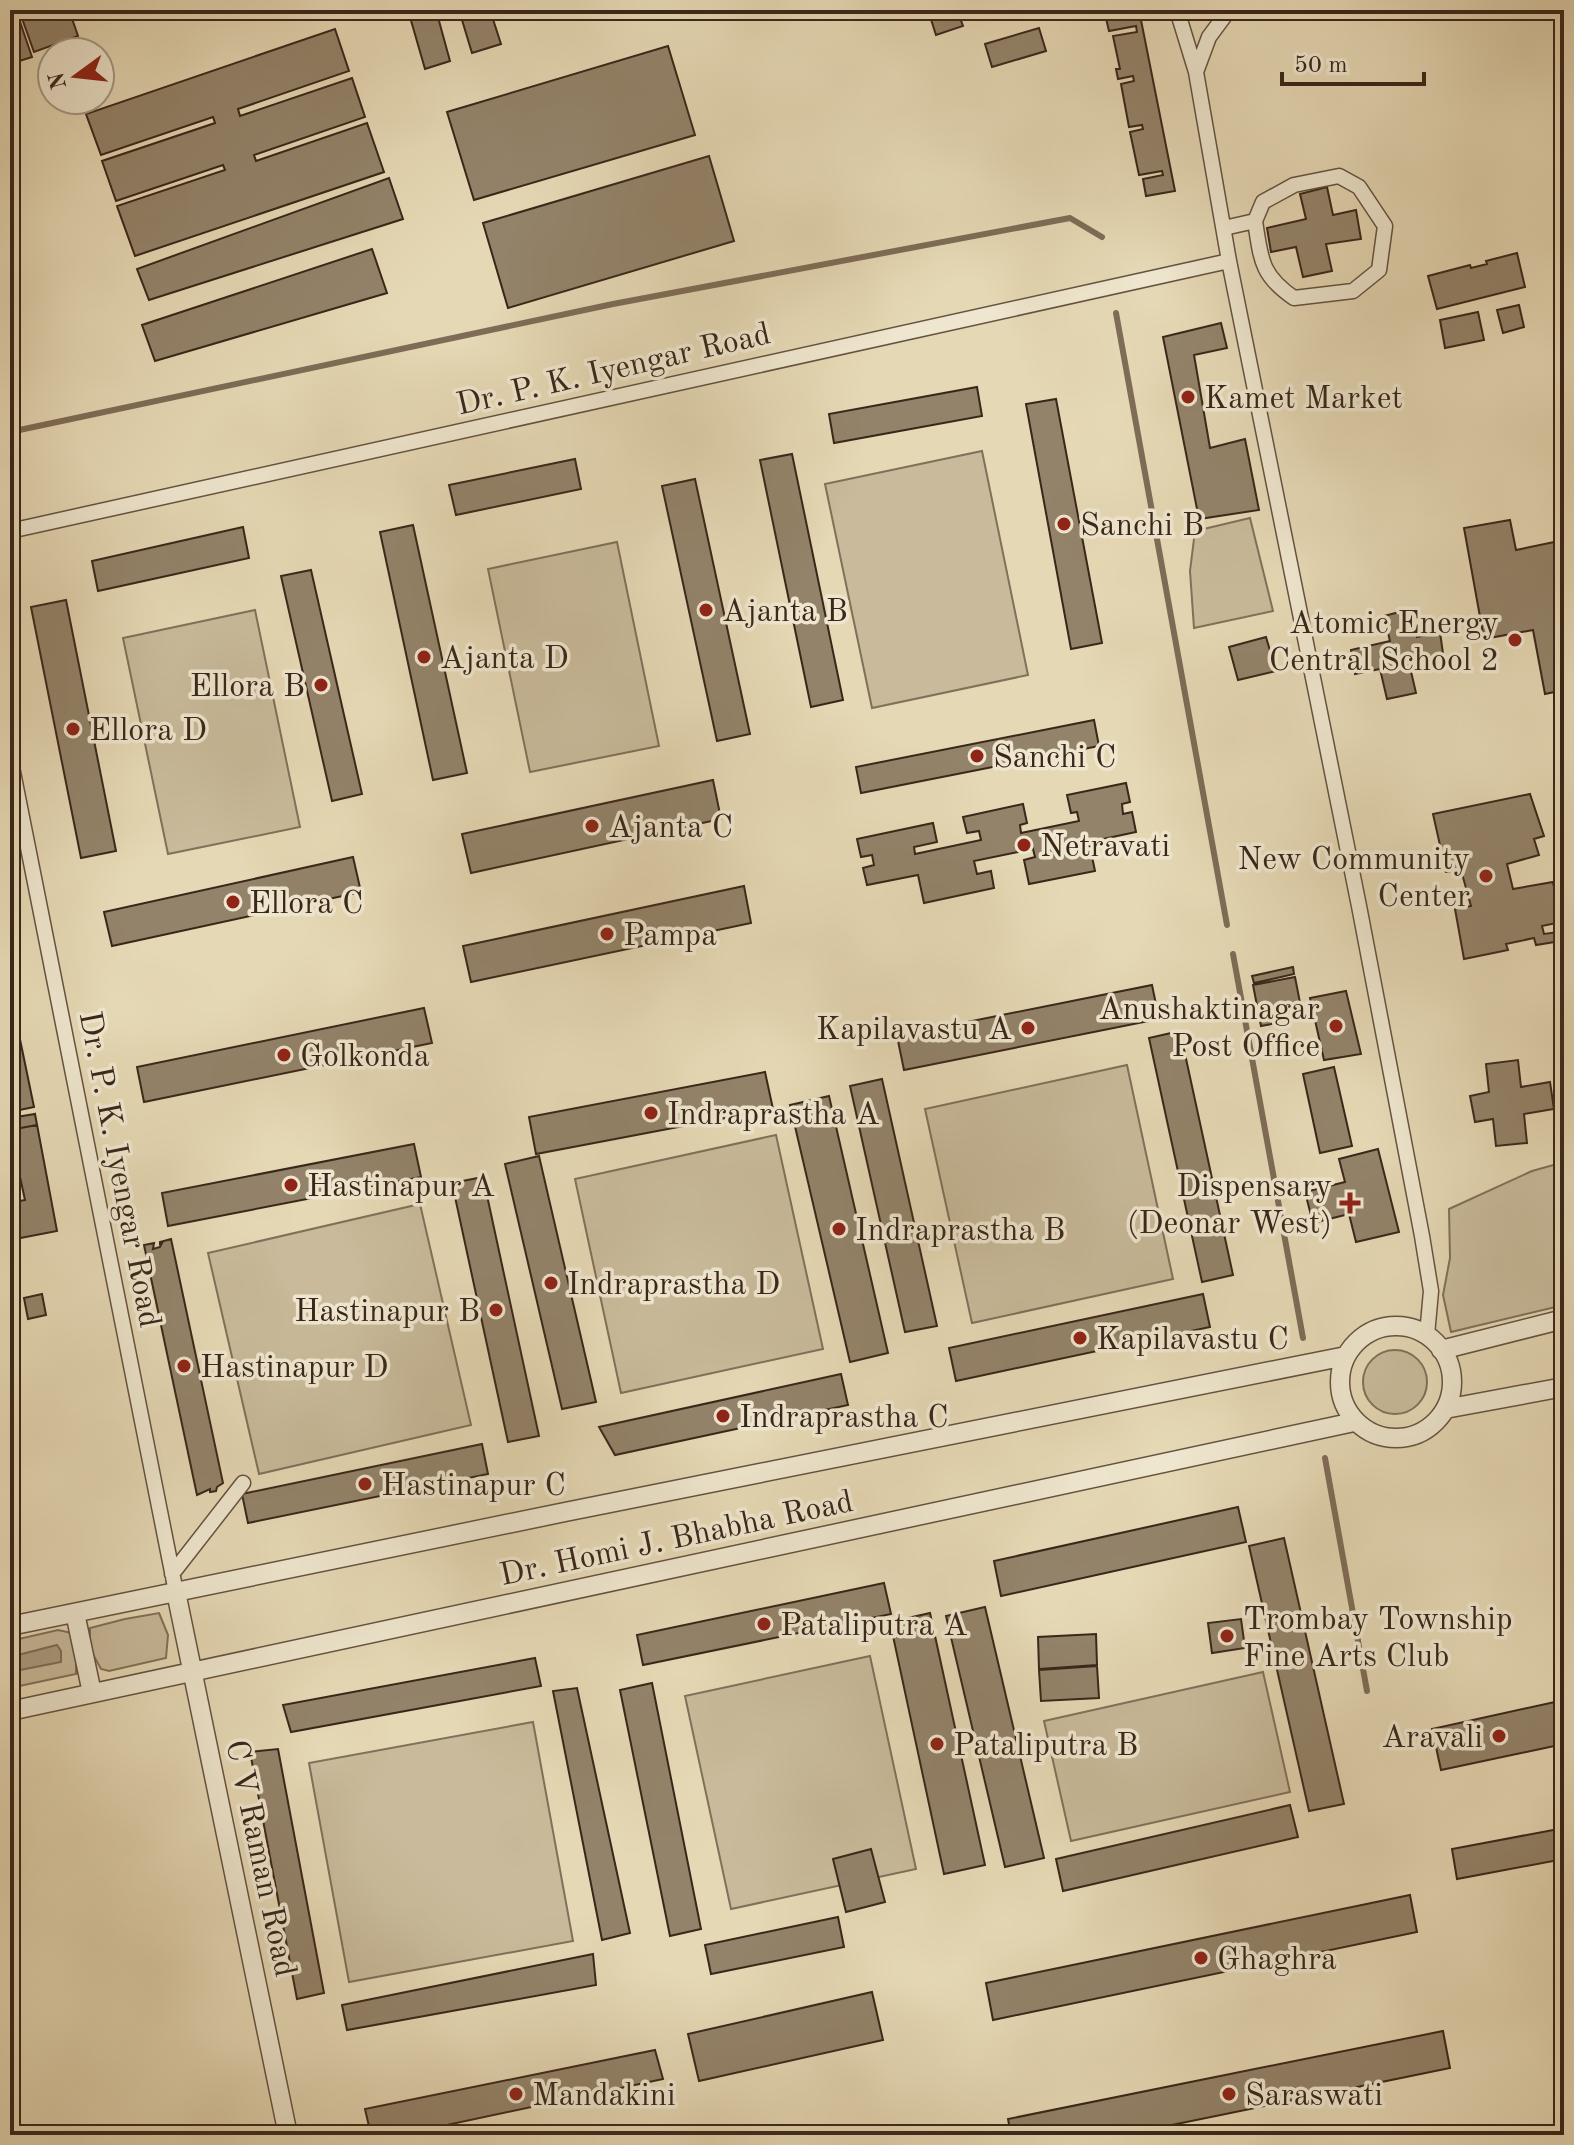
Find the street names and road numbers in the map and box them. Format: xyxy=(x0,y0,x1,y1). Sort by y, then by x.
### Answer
street label: Dr. P. K. Iyengar Road xyxy=(454,319,774,423)
street label: Dr. P. K. Iyengar Road xyxy=(72,1009,164,1330)
street label: Dr. Homi J. Bhabha Road xyxy=(497,1487,856,1593)
street label: C V Raman Road xyxy=(218,1737,300,1980)

